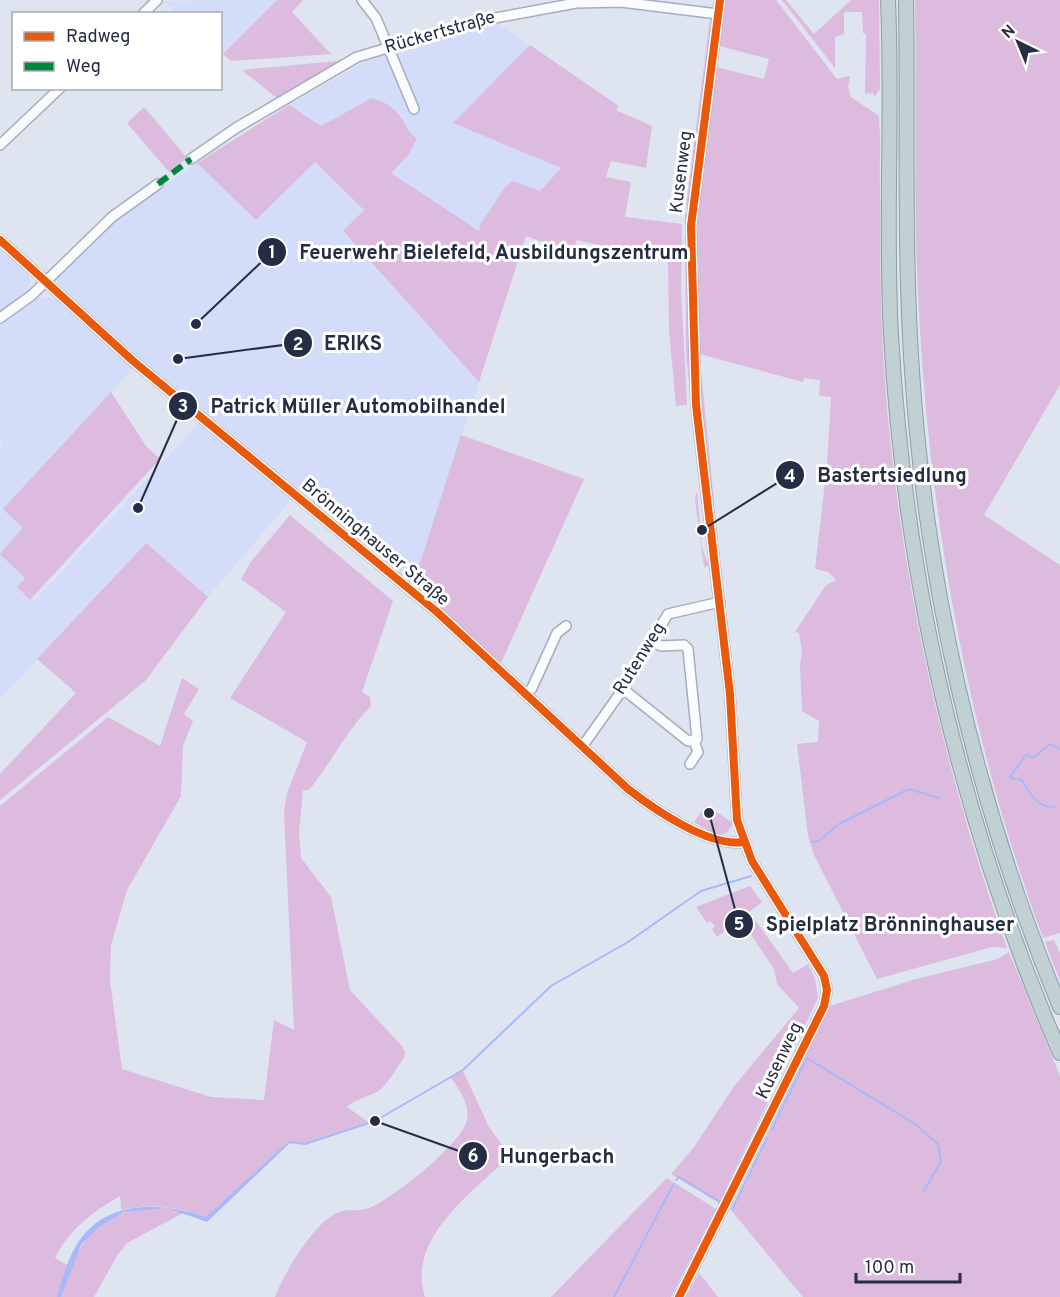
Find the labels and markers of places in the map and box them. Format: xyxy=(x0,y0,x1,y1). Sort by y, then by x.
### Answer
callout: Feuerwehr Bielefeld, Ausbildungszentrum xyxy=(257,233,701,271)
callout: ERIKS xyxy=(283,324,394,362)
callout: Patrick Müller Automobilhandel xyxy=(168,387,518,425)
callout: Bastertsiedlung xyxy=(775,456,978,494)
callout: Spielplatz Brönninghauser xyxy=(724,905,1027,943)
callout: Hungerbach xyxy=(458,1137,626,1175)

